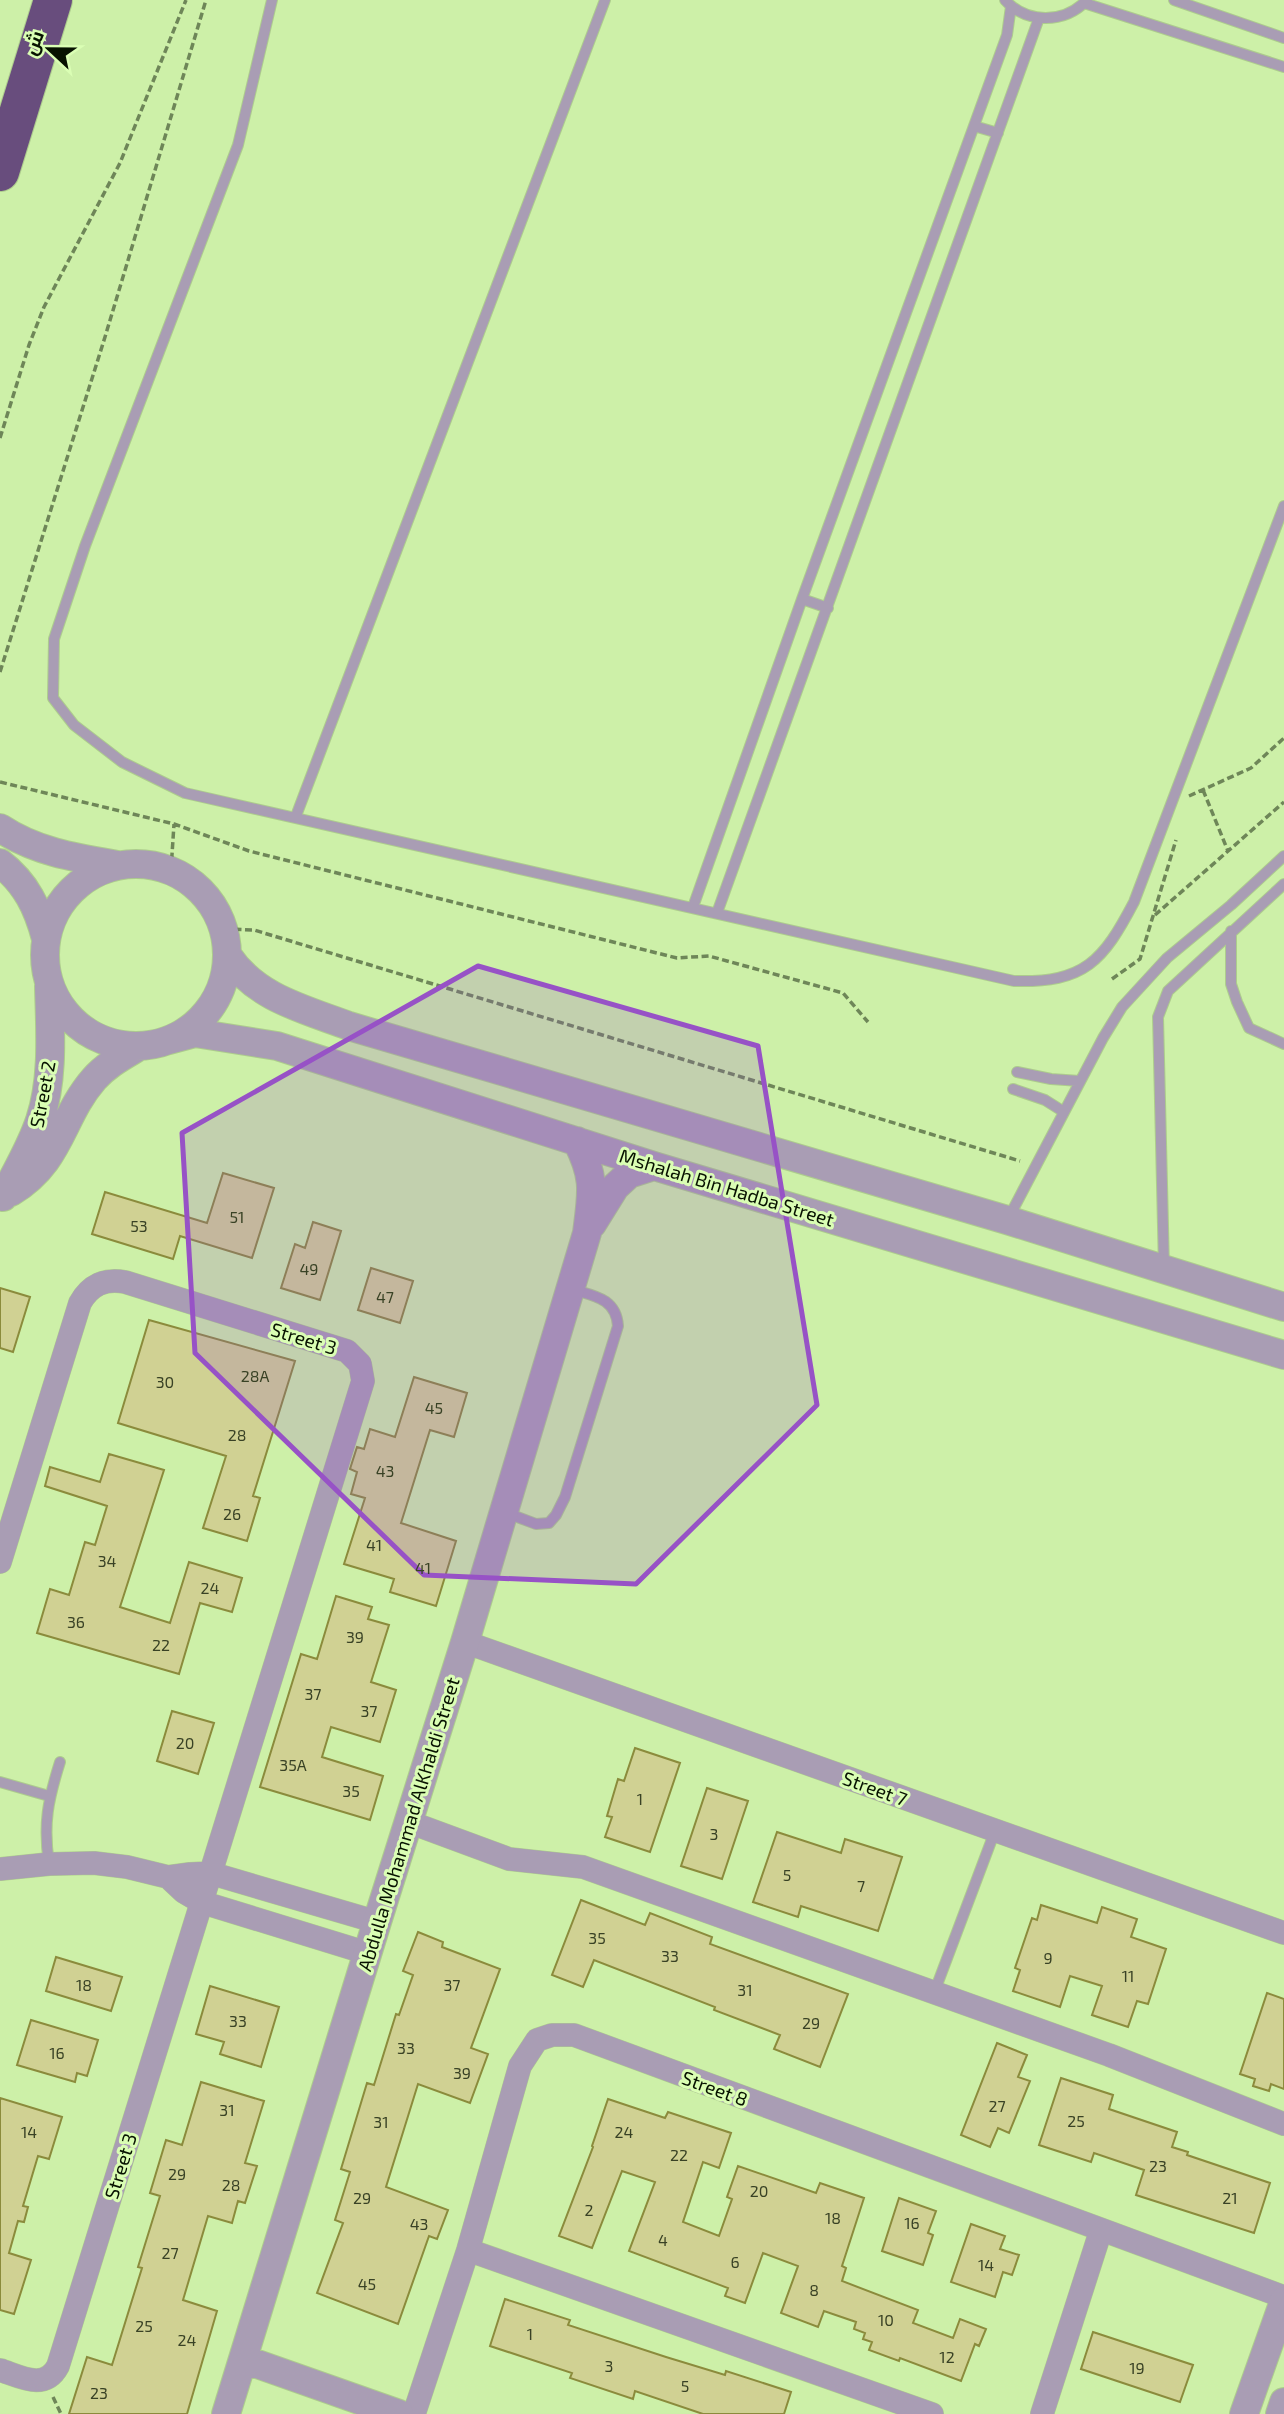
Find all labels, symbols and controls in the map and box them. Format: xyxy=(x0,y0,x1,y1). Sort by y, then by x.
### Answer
north arrow xyxy=(14,14,84,84)
text: ش xyxy=(18,27,49,58)
street label: Street 2 xyxy=(24,1059,60,1129)
street label: Mshalah Bin Hadba Street xyxy=(617,1143,837,1231)
house number: 51 xyxy=(230,1207,244,1226)
house number: 53 xyxy=(130,1216,148,1235)
house number: 49 xyxy=(300,1259,319,1278)
house number: 47 xyxy=(376,1287,394,1306)
street label: Street 3 xyxy=(268,1317,340,1359)
house number: 28A xyxy=(241,1366,269,1385)
house number: 30 xyxy=(156,1372,174,1391)
house number: 45 xyxy=(425,1398,443,1417)
house number: 28 xyxy=(228,1425,246,1444)
house number: 43 xyxy=(376,1461,394,1480)
house number: 26 xyxy=(223,1504,241,1523)
house number: 41 xyxy=(366,1535,382,1554)
house number: 34 xyxy=(98,1551,117,1570)
house number: 41 xyxy=(415,1558,431,1577)
house number: 24 xyxy=(201,1578,220,1597)
house number: 36 xyxy=(67,1612,85,1631)
house number: 39 xyxy=(346,1627,364,1646)
house number: 22 xyxy=(152,1635,170,1654)
street label: Abdulla Mohammad AlKhaldi Street xyxy=(352,1674,464,1974)
house number: 37 xyxy=(304,1684,322,1703)
house number: 37 xyxy=(360,1701,378,1720)
house number: 20 xyxy=(176,1733,194,1752)
house number: 35A xyxy=(279,1755,307,1774)
street label: Street 7 xyxy=(840,1766,911,1810)
house number: 35 xyxy=(342,1781,360,1800)
house number: 1 xyxy=(637,1789,643,1808)
house number: 3 xyxy=(710,1824,718,1843)
house number: 5 xyxy=(783,1865,791,1884)
house number: 7 xyxy=(857,1876,865,1895)
house number: 35 xyxy=(588,1928,606,1947)
house number: 33 xyxy=(661,1946,679,1965)
house number: 9 xyxy=(1043,1948,1053,1967)
house number: 11 xyxy=(1122,1966,1134,1985)
house number: 18 xyxy=(76,1975,92,1994)
house number: 37 xyxy=(443,1975,461,1994)
house number: 31 xyxy=(737,1980,753,1999)
house number: 33 xyxy=(229,2011,247,2030)
house number: 29 xyxy=(802,2013,820,2032)
house number: 33 xyxy=(397,2038,415,2057)
house number: 16 xyxy=(49,2043,65,2062)
house number: 39 xyxy=(453,2063,471,2082)
street label: Street 8 xyxy=(679,2065,751,2111)
house number: 27 xyxy=(988,2096,1006,2115)
house number: 31 xyxy=(219,2100,235,2119)
house number: 25 xyxy=(1067,2111,1085,2130)
house number: 31 xyxy=(373,2112,389,2131)
house number: 14 xyxy=(21,2122,37,2141)
house number: 24 xyxy=(615,2122,634,2141)
street label: Street 3 xyxy=(99,2130,141,2202)
house number: 22 xyxy=(670,2145,688,2164)
house number: 23 xyxy=(1149,2156,1167,2175)
house number: 29 xyxy=(168,2164,186,2183)
house number: 28 xyxy=(222,2175,240,2194)
house number: 20 xyxy=(750,2181,768,2200)
house number: 29 xyxy=(353,2188,371,2207)
house number: 21 xyxy=(1222,2188,1238,2207)
house number: 2 xyxy=(585,2200,594,2219)
house number: 18 xyxy=(825,2208,841,2227)
house number: 16 xyxy=(904,2213,920,2232)
house number: 43 xyxy=(410,2214,428,2233)
house number: 4 xyxy=(658,2230,668,2249)
house number: 27 xyxy=(161,2243,179,2262)
house number: 6 xyxy=(730,2252,740,2271)
house number: 14 xyxy=(978,2255,994,2274)
house number: 45 xyxy=(358,2274,376,2293)
house number: 8 xyxy=(809,2280,819,2299)
house number: 10 xyxy=(878,2310,894,2329)
house number: 25 xyxy=(135,2316,153,2335)
house number: 1 xyxy=(527,2324,533,2343)
house number: 24 xyxy=(178,2330,197,2349)
house number: 12 xyxy=(939,2347,955,2366)
house number: 3 xyxy=(605,2356,613,2375)
house number: 19 xyxy=(1129,2358,1145,2377)
house number: 5 xyxy=(681,2376,689,2395)
house number: 23 xyxy=(90,2383,108,2402)

